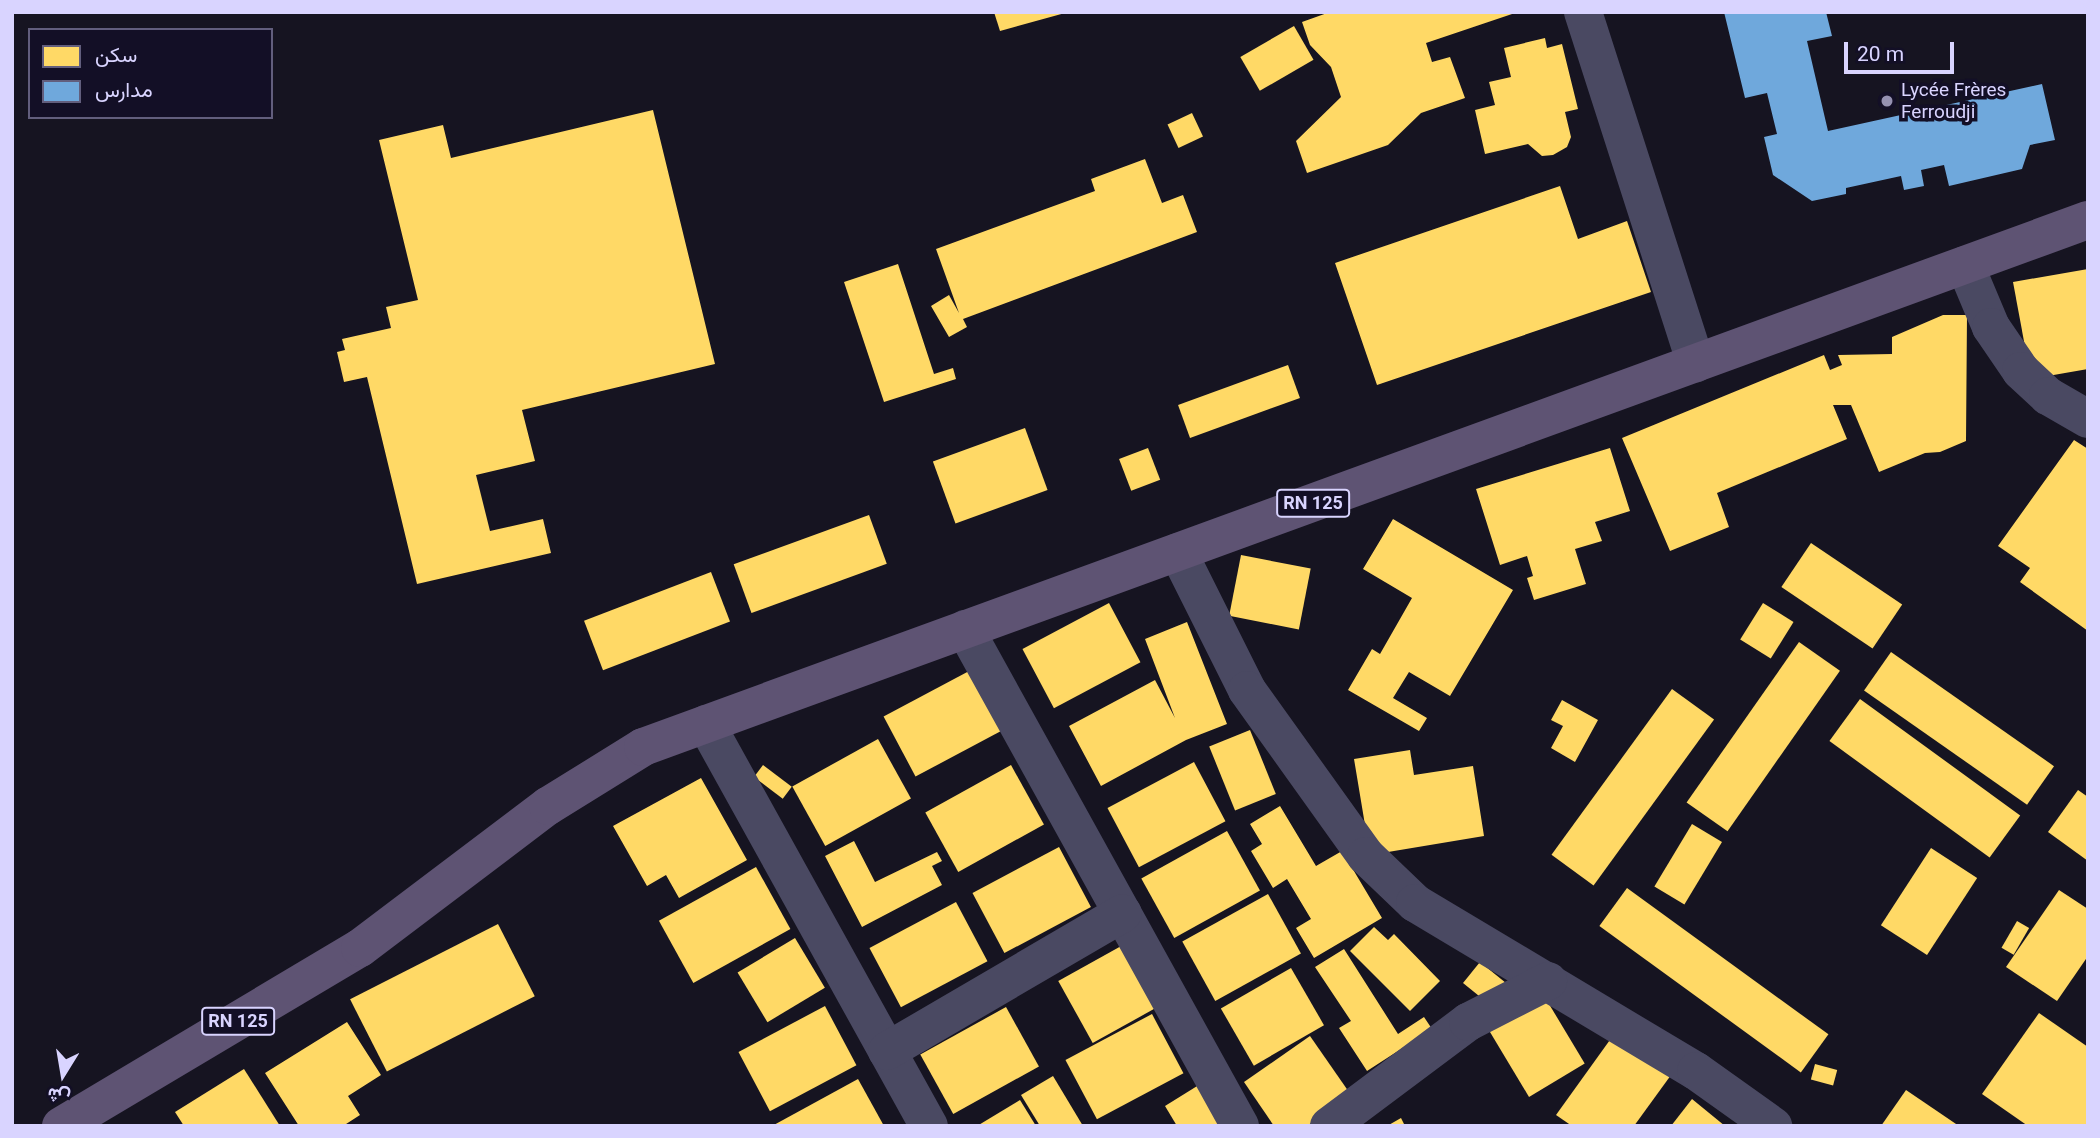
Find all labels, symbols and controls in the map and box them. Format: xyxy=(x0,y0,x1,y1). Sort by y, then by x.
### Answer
legend xyxy=(28,28,273,119)
scale bar xyxy=(1848,28,1958,72)
text: 20 m xyxy=(1857,42,1904,66)
text: سكن xyxy=(95,43,137,67)
text: مدارس xyxy=(95,78,153,102)
place label: Lycée Frères Ferroudji xyxy=(1901,79,2006,123)
marker: Lycée Frères Ferroudji xyxy=(1879,93,1895,109)
road number: RN 125 xyxy=(1274,489,1352,518)
road number: RN 125 xyxy=(200,1006,276,1036)
north arrow xyxy=(28,1040,98,1110)
text: ش xyxy=(45,1083,72,1110)

